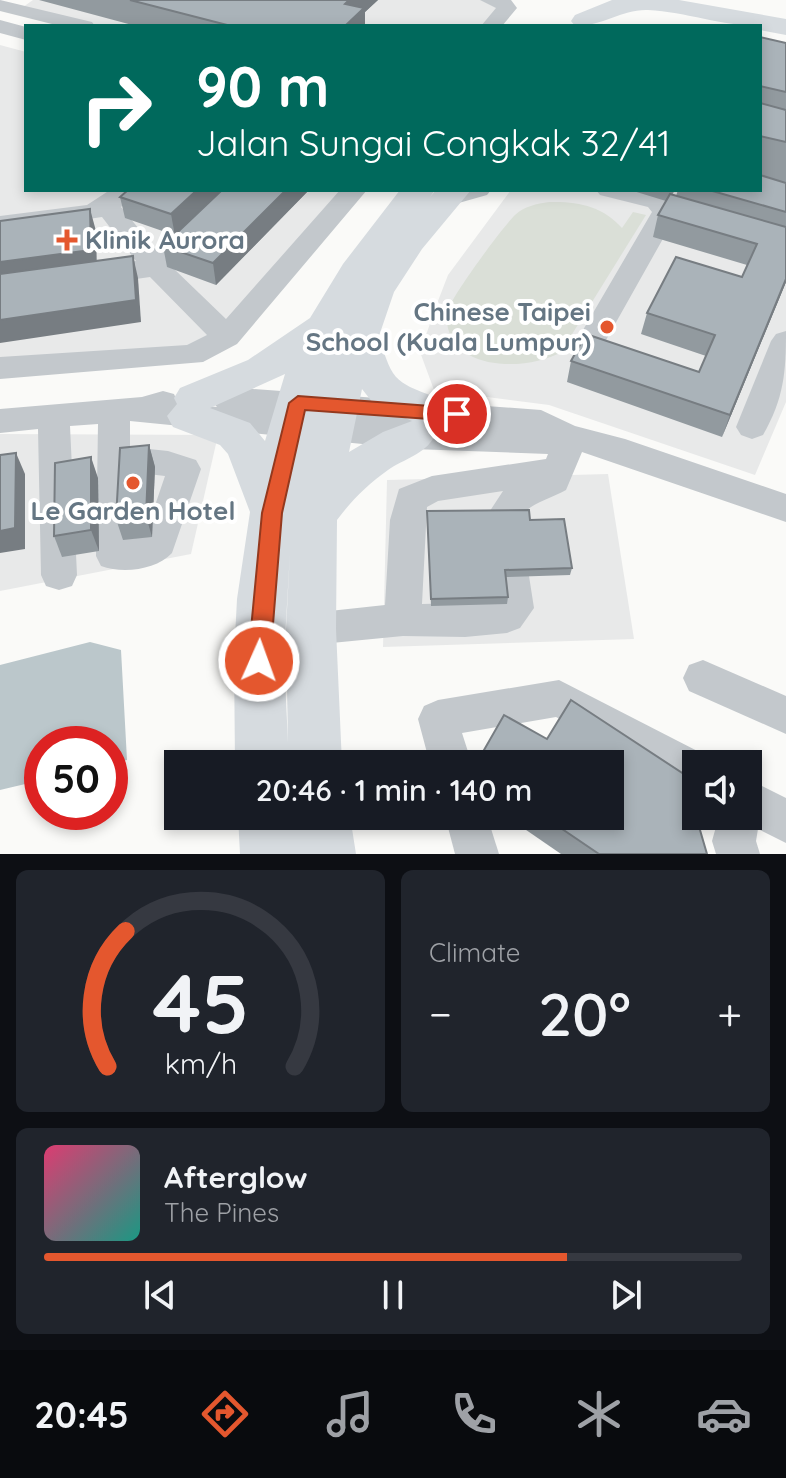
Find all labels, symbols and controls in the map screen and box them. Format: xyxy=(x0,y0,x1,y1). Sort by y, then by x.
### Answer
text: 90 m xyxy=(196,51,330,121)
icon: right xyxy=(64,56,168,160)
text: Jalan Sungai Congkak 32/41 xyxy=(196,120,670,165)
place label: Klinik Aurora xyxy=(85,223,245,256)
marker: Klinik Aurora xyxy=(56,229,78,251)
place label: Chinese Taipei School (Kuala Lumpur) xyxy=(306,295,591,358)
marker: Chinese Taipei School (Kuala Lumpur) xyxy=(598,318,616,336)
pin xyxy=(423,380,491,448)
icon: arrive xyxy=(435,392,479,436)
marker: Le Garden Hotel xyxy=(124,474,142,492)
place label: Le Garden Hotel xyxy=(31,494,235,527)
position arrow xyxy=(217,619,301,703)
speed limit sign: 50 xyxy=(24,726,128,830)
map controls xyxy=(682,750,762,830)
button: sound xyxy=(682,750,762,830)
text: 20:46 · 1 min · 140 m xyxy=(256,771,532,809)
text: Climate xyxy=(429,936,520,969)
text: 45 xyxy=(152,950,249,1054)
text: 20° xyxy=(538,976,631,1051)
text: − xyxy=(429,986,452,1041)
text: + xyxy=(717,986,742,1041)
text: km/h xyxy=(164,1045,237,1081)
text: Afterglow xyxy=(164,1158,307,1196)
text: The Pines xyxy=(164,1196,279,1229)
icon: previous xyxy=(138,1273,182,1317)
icon: pause xyxy=(371,1273,415,1317)
icon: next xyxy=(604,1273,648,1317)
icon: directions xyxy=(197,1386,253,1442)
icon: music xyxy=(322,1386,378,1442)
icon: phone xyxy=(446,1386,502,1442)
icon: climate xyxy=(571,1386,627,1442)
icon: car xyxy=(696,1386,752,1442)
text: 20:45 xyxy=(34,1392,129,1437)

